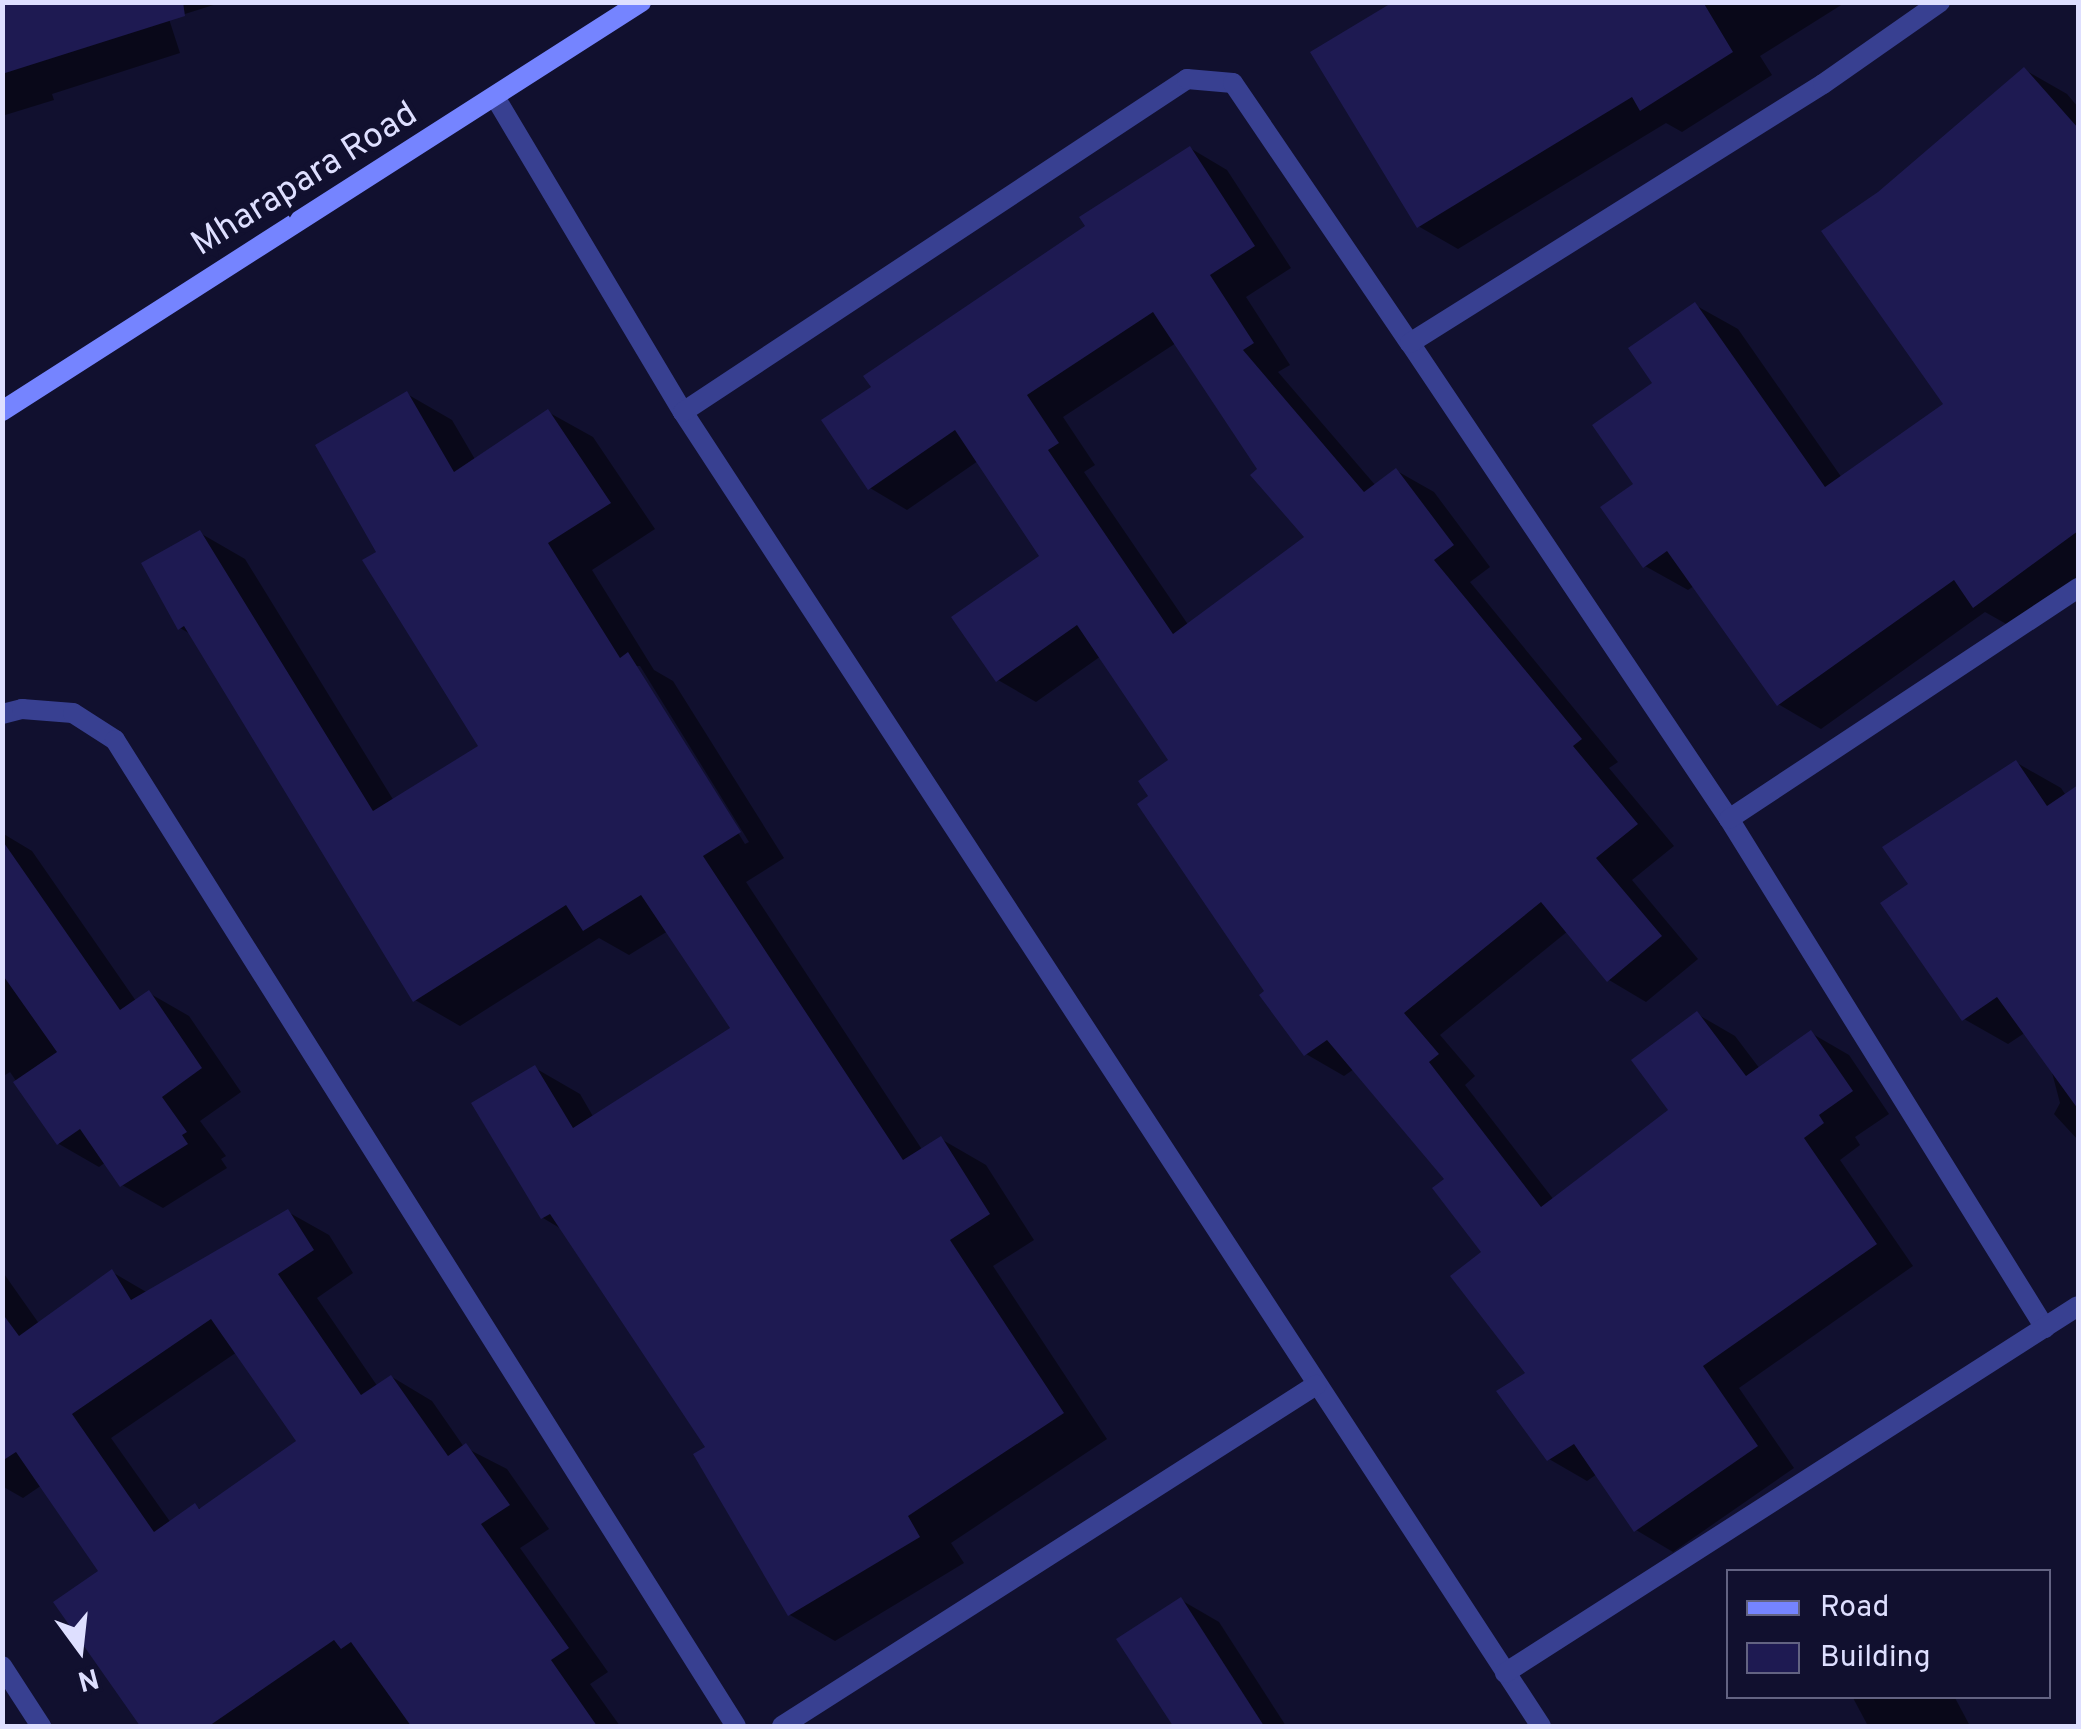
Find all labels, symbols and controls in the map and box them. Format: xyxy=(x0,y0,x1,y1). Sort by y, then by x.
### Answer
street label: Mharapara Road xyxy=(184,94,426,266)
legend xyxy=(1726,1569,2051,1699)
text: Road xyxy=(1820,1590,1889,1627)
north arrow xyxy=(30,1599,130,1699)
text: Building xyxy=(1820,1640,1931,1677)
text: N xyxy=(73,1658,102,1698)

